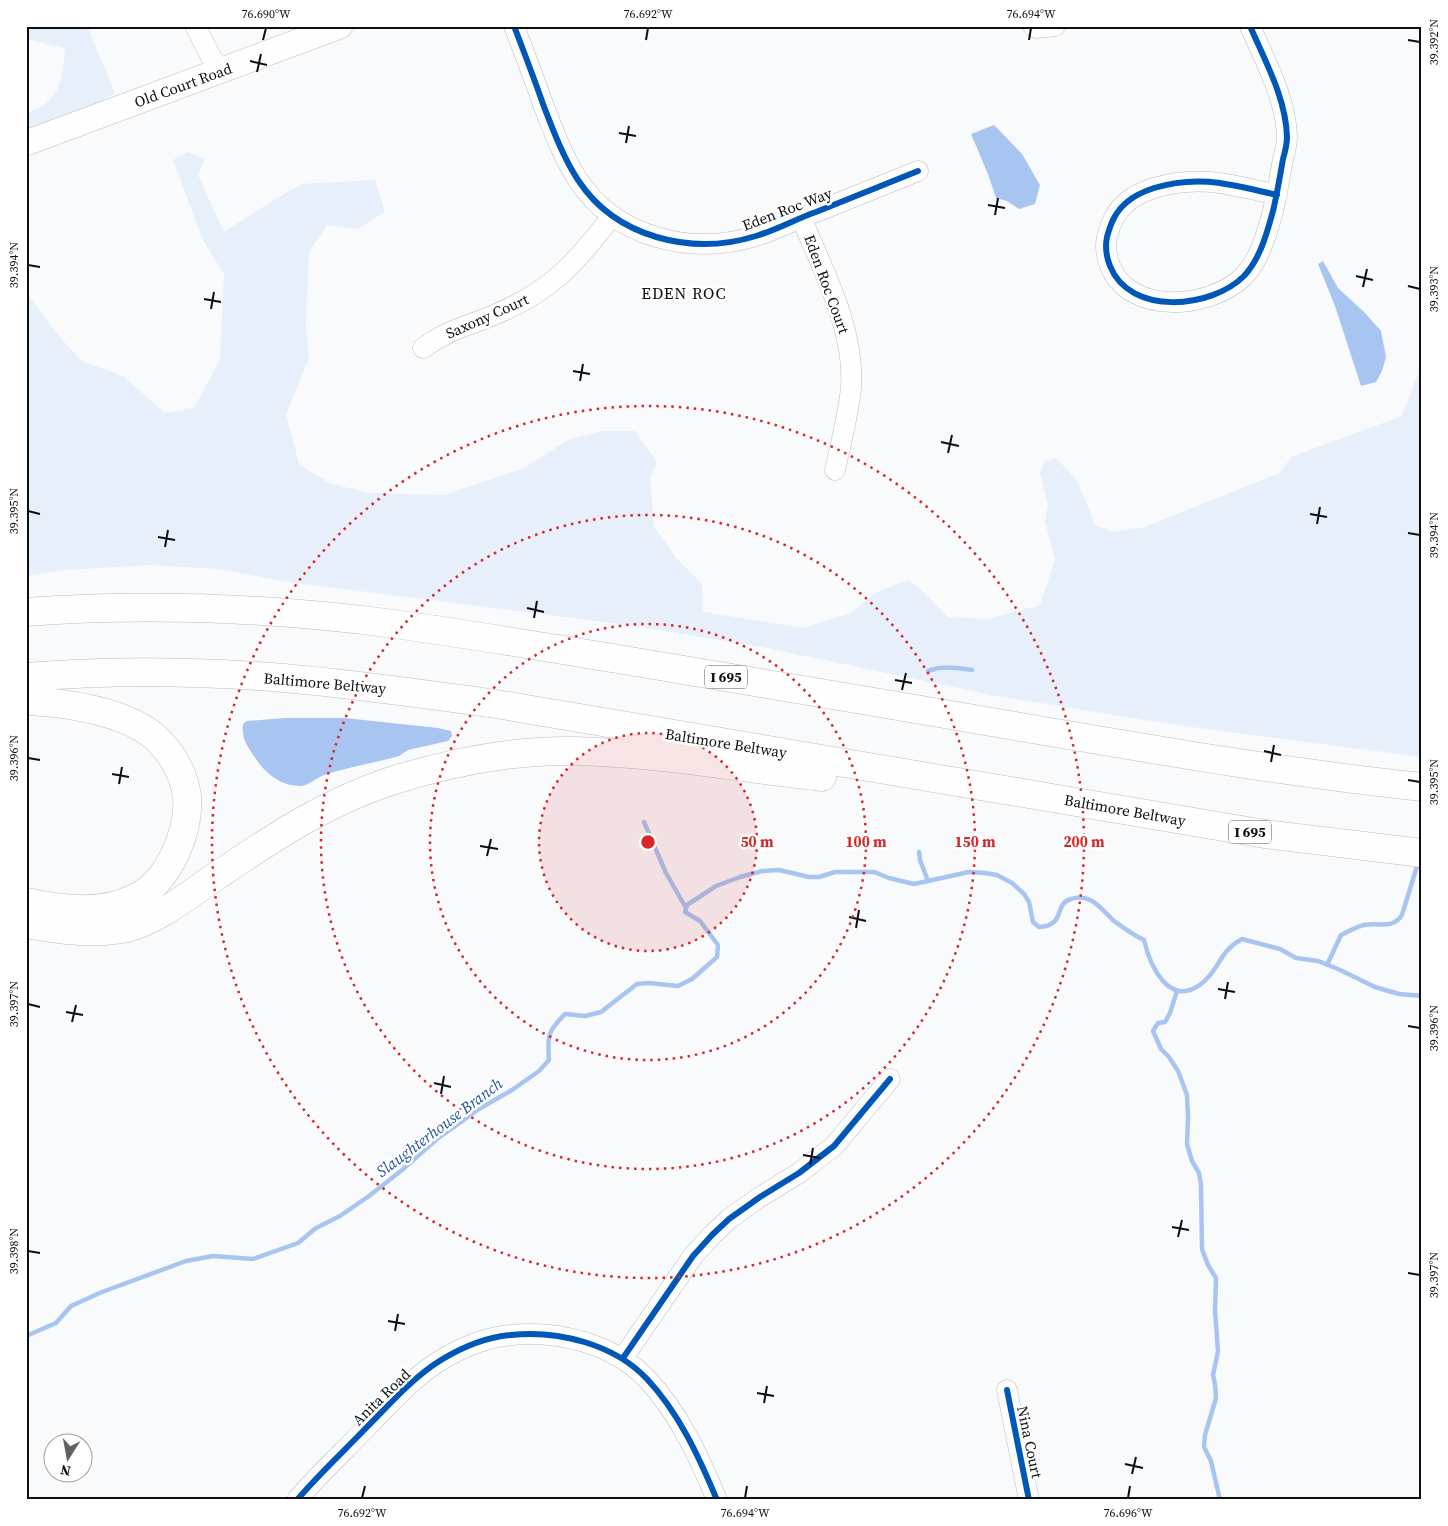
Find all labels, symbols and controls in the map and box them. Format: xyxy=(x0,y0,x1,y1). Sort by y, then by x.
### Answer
text: 76.690°W xyxy=(241,6,291,22)
text: 76.692°W xyxy=(623,6,673,22)
text: 76.694°W xyxy=(1006,6,1056,22)
text: 39.392°N xyxy=(1426,19,1442,65)
street label: Old Court Road xyxy=(131,57,235,112)
street label: Eden Roc Way xyxy=(739,182,835,236)
street label: Eden Roc Court xyxy=(799,231,855,337)
text: 39.394°N xyxy=(6,242,22,288)
text: 39.393°N xyxy=(1426,266,1442,312)
district label: EDEN ROC xyxy=(641,282,727,304)
street label: Saxony Court xyxy=(442,288,532,344)
text: 39.395°N xyxy=(6,488,22,534)
text: 39.394°N xyxy=(1426,512,1442,558)
road number: I 695 xyxy=(705,666,747,689)
street label: Baltimore Beltway xyxy=(263,667,387,699)
street label: Baltimore Beltway xyxy=(664,723,789,763)
text: 39.396°N xyxy=(6,735,22,781)
text: 39.395°N xyxy=(1426,759,1442,805)
street label: Baltimore Beltway xyxy=(1063,789,1188,831)
road number: I 695 xyxy=(1229,820,1271,844)
text: 50 m xyxy=(740,831,774,852)
text: 100 m xyxy=(845,831,887,852)
text: 150 m xyxy=(954,831,996,852)
text: 200 m xyxy=(1063,831,1105,852)
centre of rings xyxy=(639,833,657,851)
text: 39.397°N xyxy=(6,981,22,1027)
text: 39.396°N xyxy=(1426,1005,1442,1051)
water label: Slaughterhouse Branch xyxy=(371,1072,507,1182)
text: 39.398°N xyxy=(6,1228,22,1274)
text: 39.397°N xyxy=(1426,1252,1442,1298)
street label: Anita Road xyxy=(347,1364,415,1430)
street label: Nina Court xyxy=(1012,1404,1048,1480)
north arrow xyxy=(42,1434,92,1484)
text: N xyxy=(59,1460,72,1482)
text: 76.692°W xyxy=(337,1505,387,1521)
text: 76.694°W xyxy=(720,1505,770,1521)
text: 76.696°W xyxy=(1103,1505,1153,1521)

